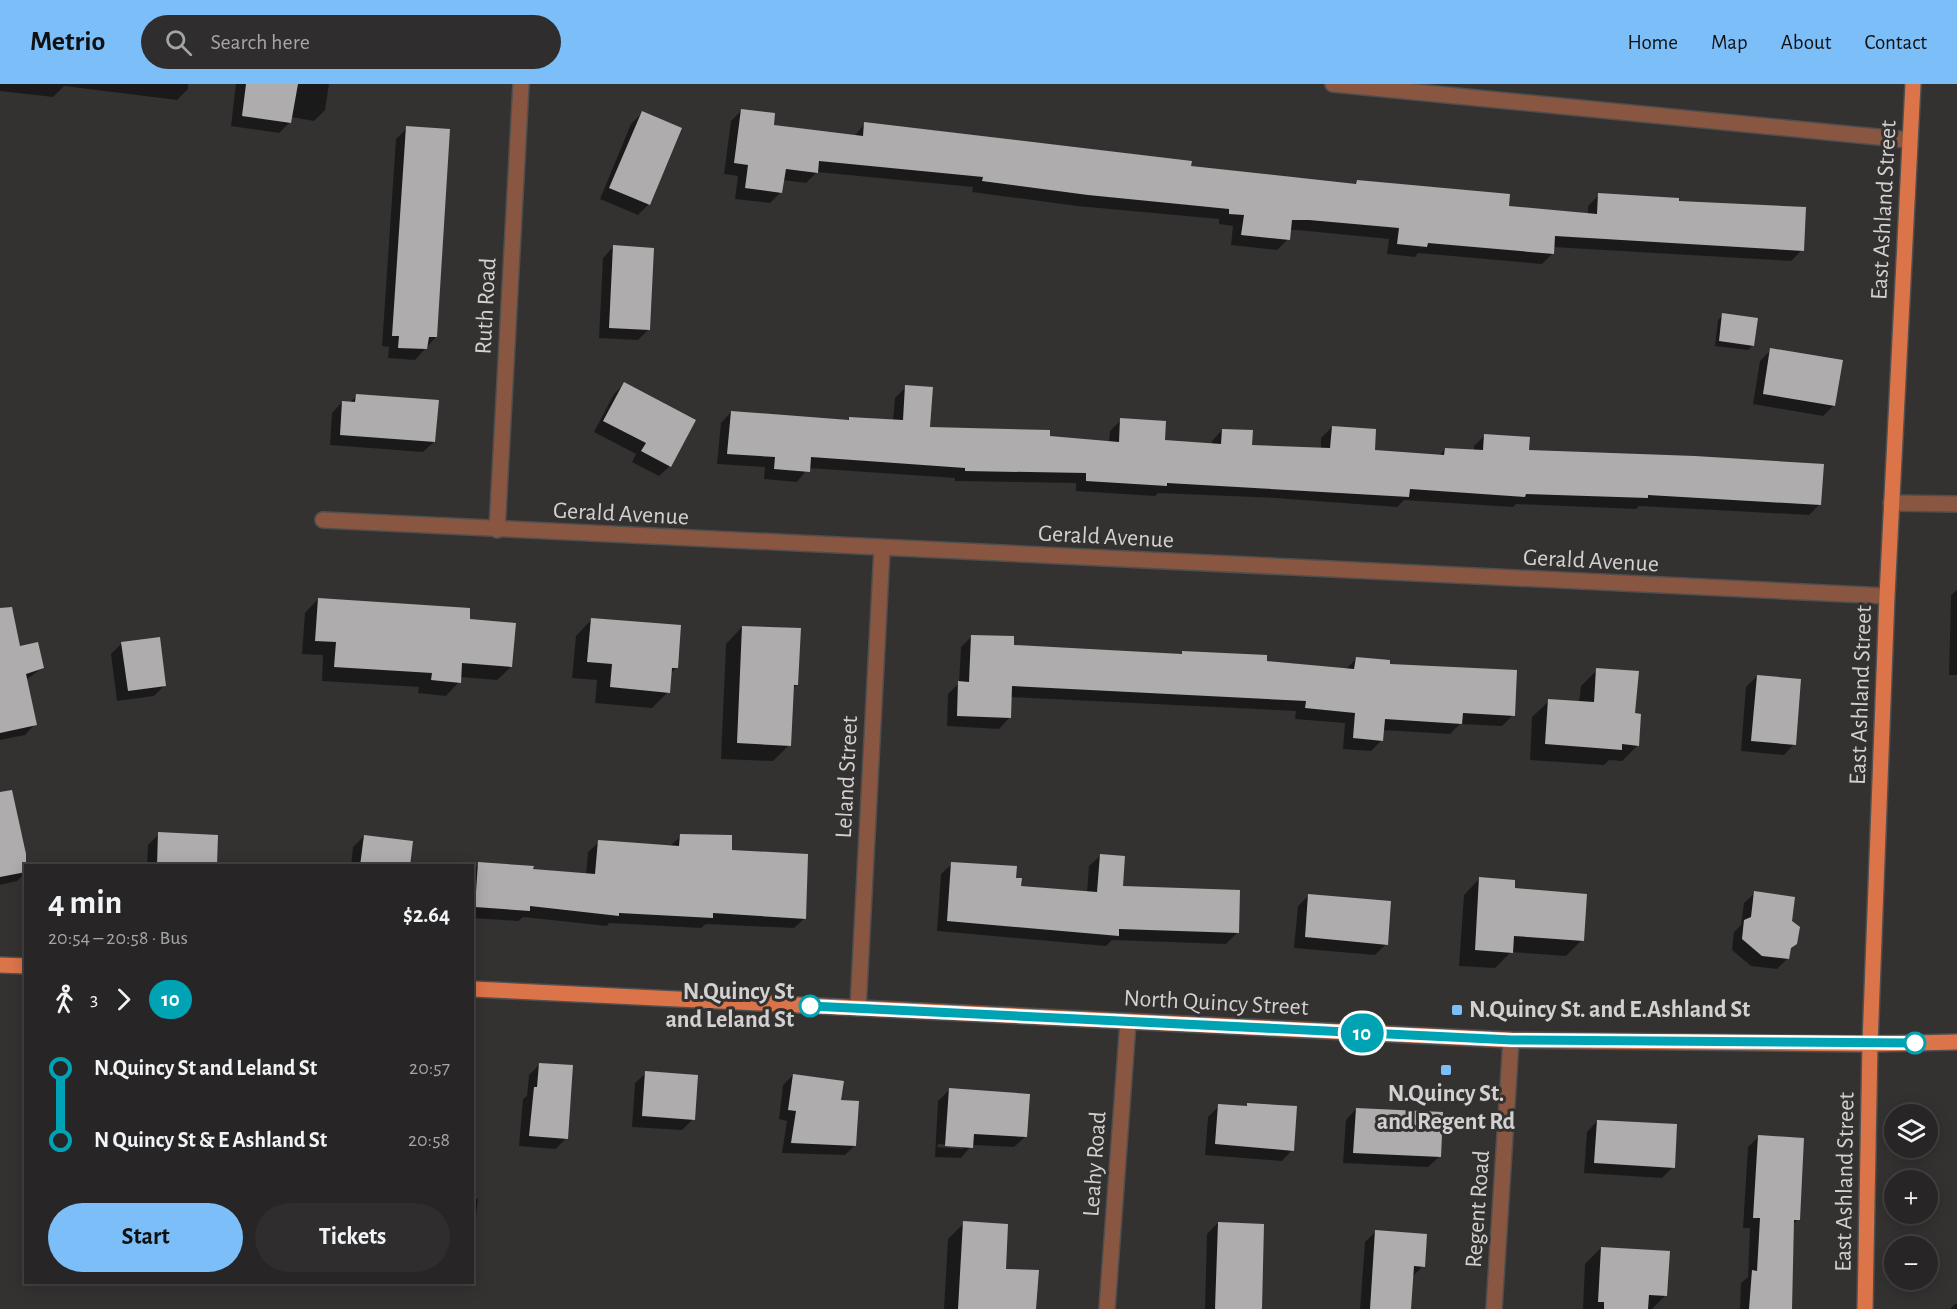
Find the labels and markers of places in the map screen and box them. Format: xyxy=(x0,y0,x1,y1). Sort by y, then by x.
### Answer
place label: N.Quincy St and Leland St xyxy=(665,980,794,1032)
marker: N.Quincy St and Leland St xyxy=(799,995,821,1017)
place label: N.Quincy St. and E.Ashland St xyxy=(1469,998,1750,1022)
marker: N.Quincy St. and E.Ashland St xyxy=(1450,1003,1464,1017)
unlabelled marker xyxy=(1904,1032,1926,1054)
marker: N.Quincy St. and Regent Rd xyxy=(1439,1063,1453,1077)
place label: N.Quincy St. and Regent Rd xyxy=(1377,1082,1516,1134)

